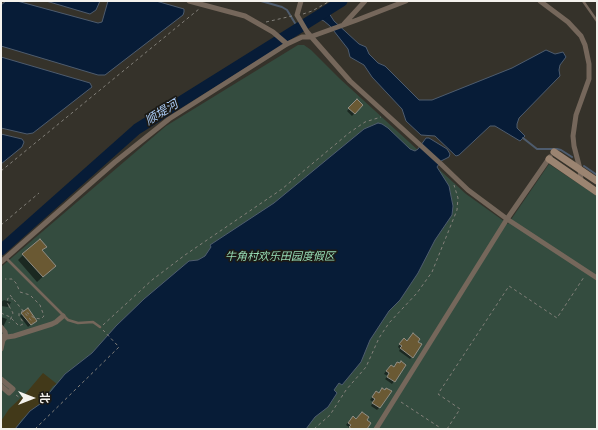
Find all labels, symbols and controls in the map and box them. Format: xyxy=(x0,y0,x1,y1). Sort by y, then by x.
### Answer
water label: 顺堤河 xyxy=(143,97,181,129)
park label: 牛角村欢乐田园度假区 xyxy=(225,250,335,264)
north arrow xyxy=(12,378,52,418)
text: 北 xyxy=(37,393,52,404)

